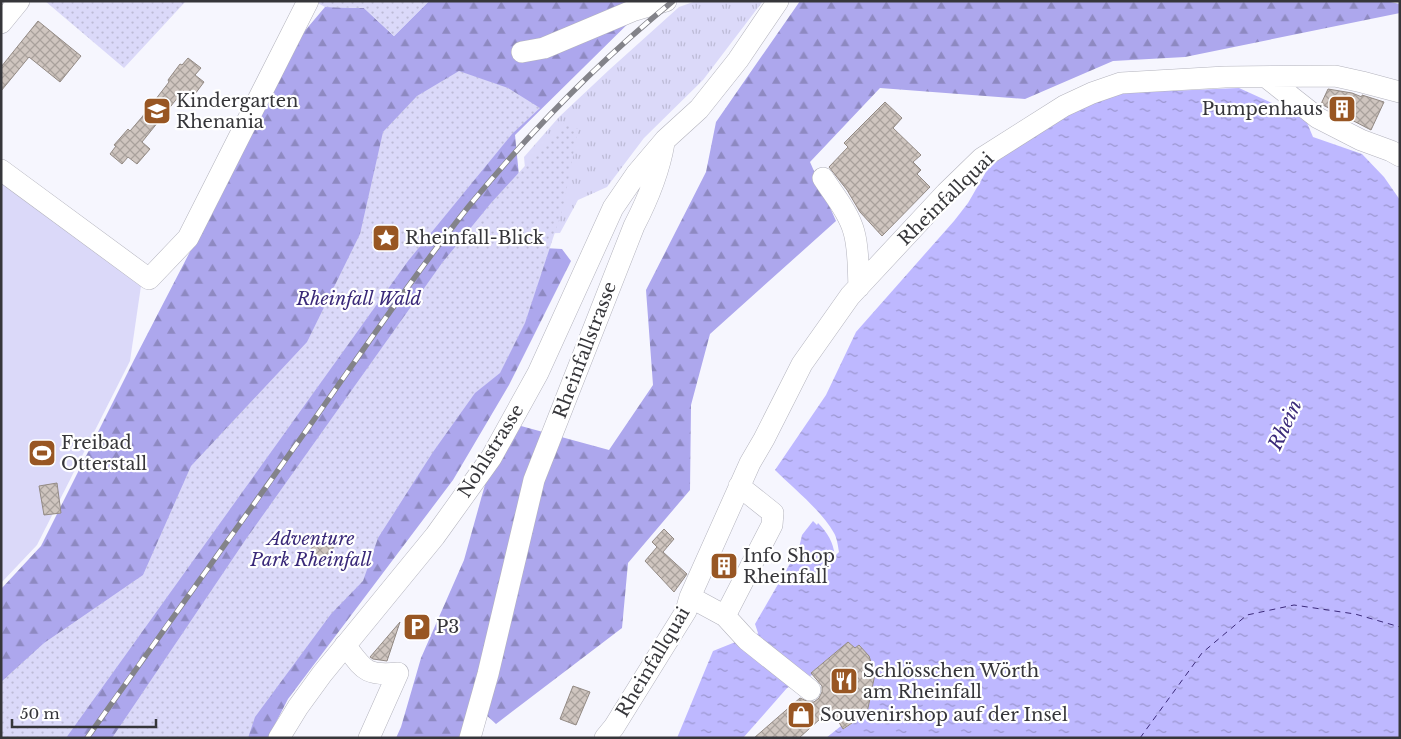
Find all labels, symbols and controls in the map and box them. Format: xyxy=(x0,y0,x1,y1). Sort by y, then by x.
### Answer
place label: Kindergarten Rhenania xyxy=(176,90,298,133)
building icon: Pumpenhaus xyxy=(1327,94,1357,124)
school or university icon: Kindergarten Rhenania xyxy=(142,96,172,126)
place label: Pumpenhaus xyxy=(1202,98,1323,120)
street label: Rheinfallquai xyxy=(894,148,998,250)
place icon: Rheinfall-Blick xyxy=(371,223,401,253)
place label: Rheinfall-Blick xyxy=(405,227,544,249)
street label: Rheinfallstrasse xyxy=(549,279,621,421)
park label: Rheinfall Wald xyxy=(296,288,422,310)
water label: Rhein xyxy=(1263,396,1307,455)
street label: Nohlstrasse xyxy=(454,400,528,502)
place label: Freibad Otterstall xyxy=(61,432,147,475)
sports icon: Freibad Otterstall xyxy=(27,438,57,468)
park label: Adventure Park Rheinfall xyxy=(249,528,372,571)
place label: Info Shop Rheinfall xyxy=(743,545,835,588)
building icon: Info Shop Rheinfall xyxy=(709,551,739,581)
street label: Rheinfallquai xyxy=(612,603,694,721)
parking icon: P3 xyxy=(402,612,432,642)
place label: P3 xyxy=(436,616,459,638)
place label: Schlösschen Wörth am Rheinfall xyxy=(863,660,1039,703)
restaurant icon: Schlösschen Wörth am Rheinfall xyxy=(829,666,859,696)
scale bar xyxy=(12,696,156,728)
shop icon: Souvenirshop auf der Insel xyxy=(786,700,816,730)
text: 50 m xyxy=(20,704,60,723)
place label: Souvenirshop auf der Insel xyxy=(820,704,1068,726)

